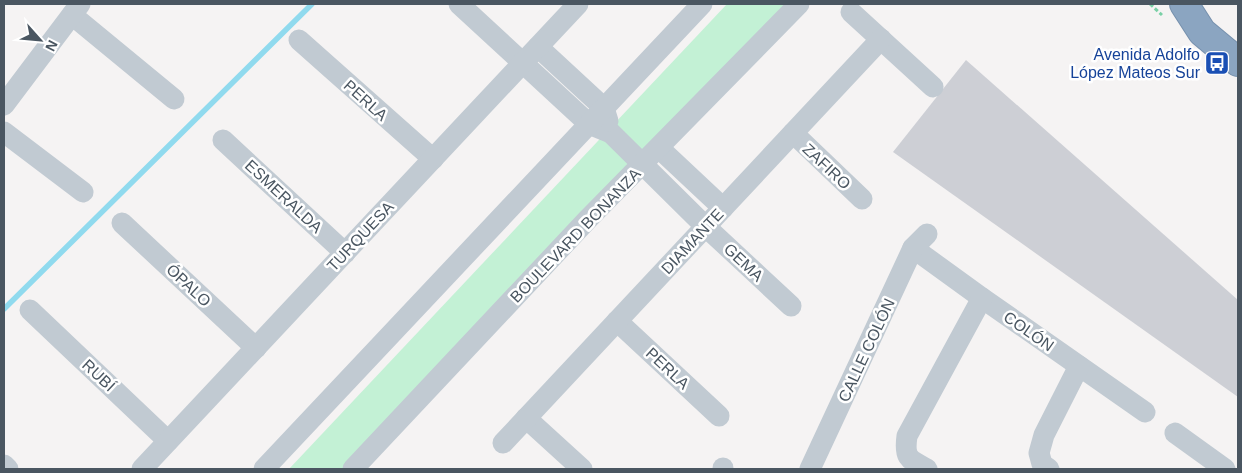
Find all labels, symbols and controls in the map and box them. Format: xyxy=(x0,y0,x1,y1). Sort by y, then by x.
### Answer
north arrow xyxy=(15,15,65,65)
text: N xyxy=(42,38,61,54)
place label: Avenida Adolfo López Mateos Sur xyxy=(1070,46,1201,81)
bus stop icon: Avenida Adolfo López Mateos Sur xyxy=(1204,50,1230,76)
street label: PERLA xyxy=(340,77,391,124)
street label: ZAFIRO xyxy=(799,140,854,193)
street label: ESMERALDA xyxy=(242,156,326,236)
street label: BOULEVARD BONANZA xyxy=(507,165,644,306)
street label: TURQUESA xyxy=(324,198,397,275)
street label: DIAMANTE xyxy=(658,205,727,277)
street label: GEMA xyxy=(721,240,767,285)
street label: ÓPALO xyxy=(163,260,215,310)
street label: CALLE COLÓN xyxy=(834,295,898,405)
street label: COLÓN xyxy=(1001,307,1057,355)
street label: PERLA xyxy=(643,344,693,393)
street label: RUBÍ xyxy=(79,355,120,395)

